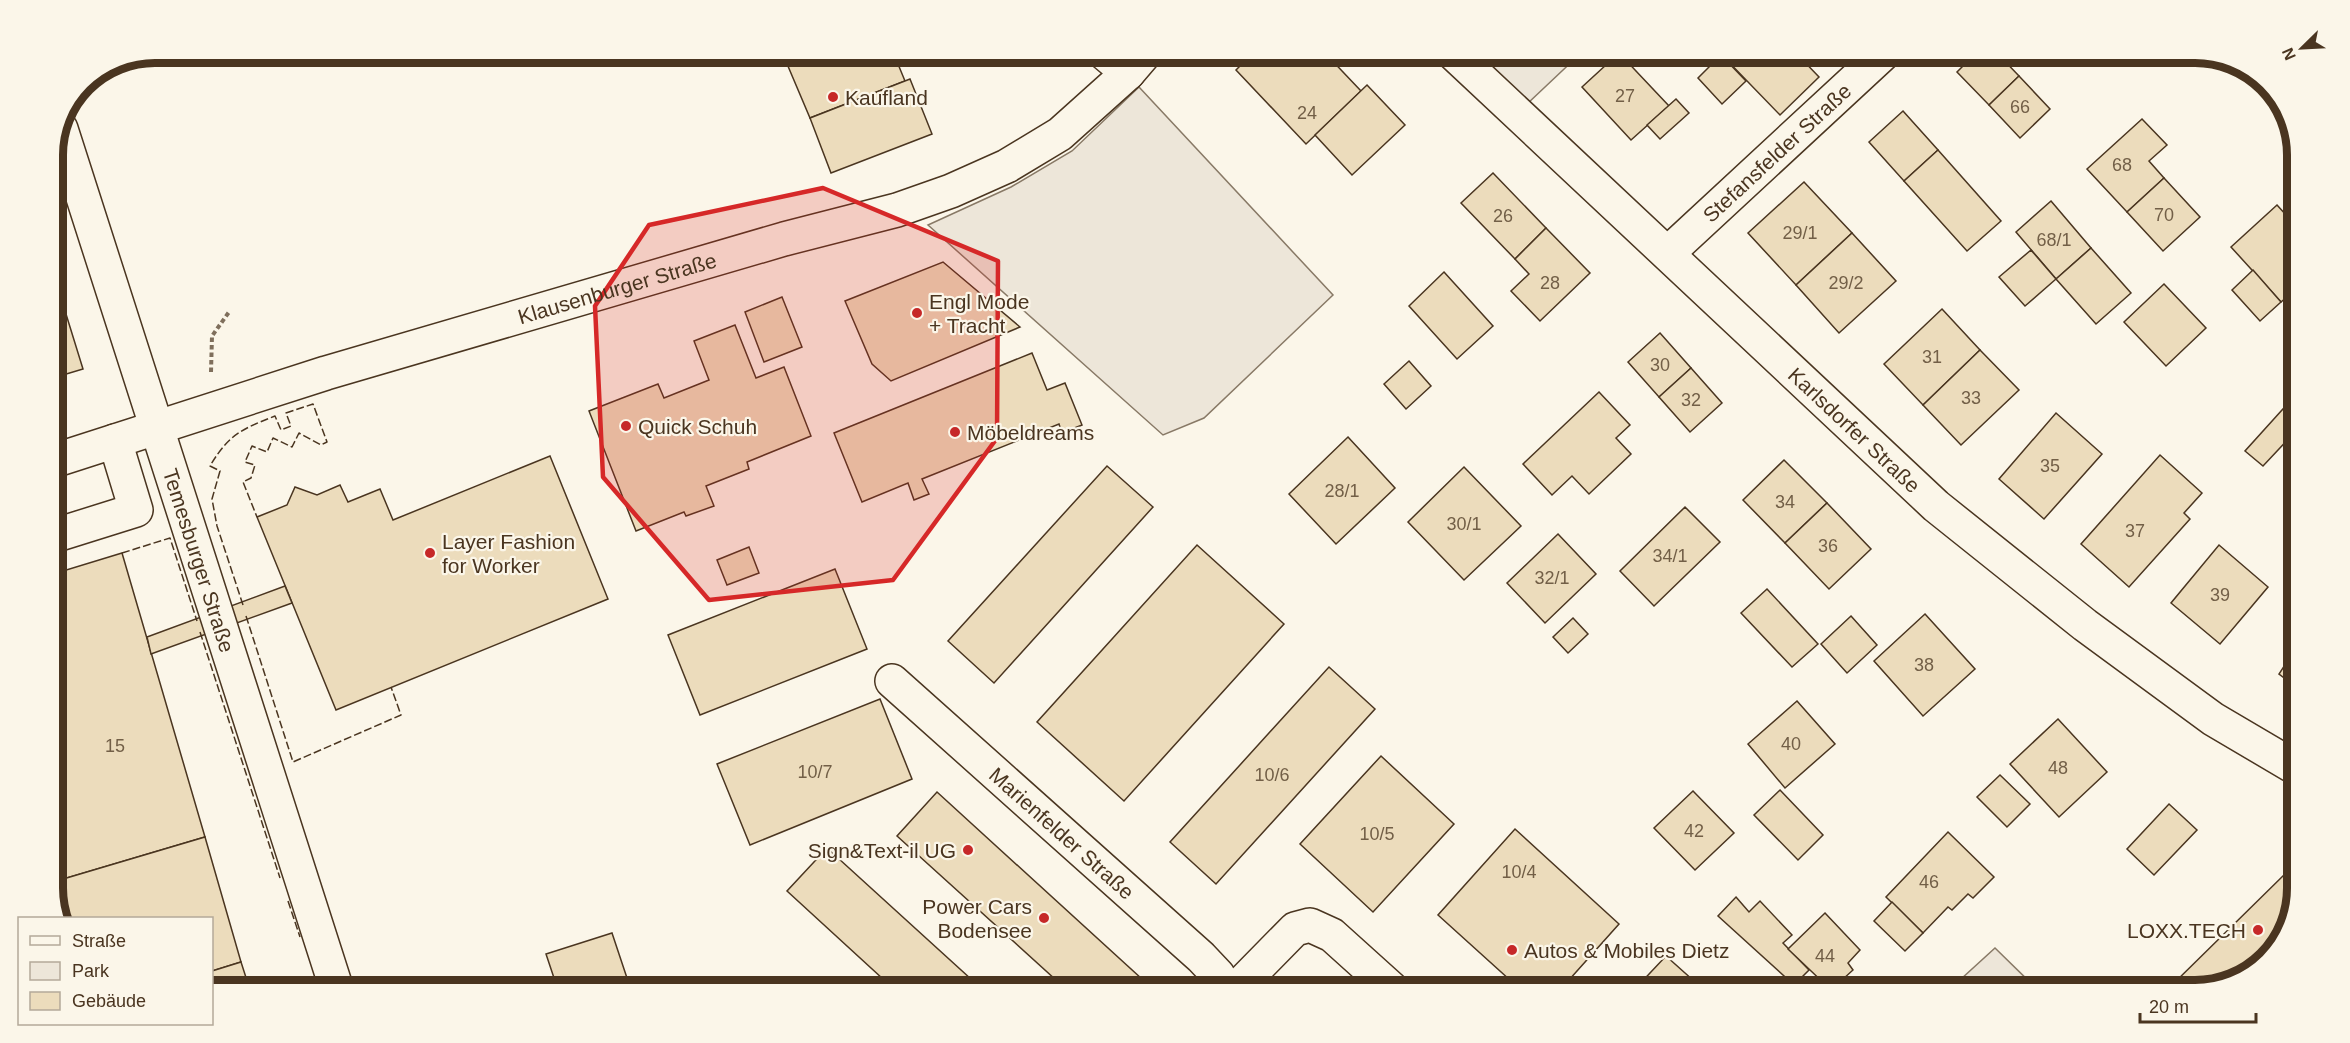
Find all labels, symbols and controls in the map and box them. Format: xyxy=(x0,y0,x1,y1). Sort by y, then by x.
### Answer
north arrow xyxy=(2272,18,2332,78)
text: N xyxy=(2279,45,2299,63)
street label: Stefansfelder Straße xyxy=(1698,78,1855,226)
place label: Kaufland xyxy=(845,86,928,109)
house number: 27 xyxy=(1615,86,1635,106)
marker: Kaufland xyxy=(826,90,840,104)
house number: 66 xyxy=(2010,97,2030,117)
house number: 24 xyxy=(1297,103,1317,123)
house number: 68 xyxy=(2112,155,2132,175)
house number: 70 xyxy=(2154,205,2174,225)
house number: 26 xyxy=(1493,206,1513,226)
house number: 29/1 xyxy=(1782,223,1818,243)
house number: 68/1 xyxy=(2036,230,2072,250)
street label: Klausenburger Straße xyxy=(515,248,719,328)
house number: 28 xyxy=(1540,273,1560,293)
house number: 29/2 xyxy=(1828,273,1864,293)
place label: Engl Mode + Tracht xyxy=(929,290,1029,337)
marker: Engl Mode + Tracht xyxy=(910,306,924,320)
house number: 31 xyxy=(1922,347,1942,367)
house number: 30 xyxy=(1650,355,1670,375)
street label: Karlsdorfer Straße xyxy=(1784,363,1925,497)
house number: 33 xyxy=(1961,388,1981,408)
house number: 32 xyxy=(1681,390,1701,410)
place label: Quick Schuh xyxy=(638,415,757,438)
marker: Quick Schuh xyxy=(619,419,633,433)
place label: Möbeldreams xyxy=(967,421,1094,444)
marker: Möbeldreams xyxy=(948,425,962,439)
house number: 35 xyxy=(2040,456,2060,476)
street label: Temesburger Straße xyxy=(159,466,239,655)
house number: 28/1 xyxy=(1324,481,1360,501)
house number: 34 xyxy=(1775,492,1795,512)
house number: 30/1 xyxy=(1446,514,1482,534)
house number: 37 xyxy=(2125,521,2145,541)
place label: Layer Fashion for Worker xyxy=(442,530,575,577)
house number: 36 xyxy=(1818,536,1838,556)
marker: Layer Fashion for Worker xyxy=(423,546,437,560)
house number: 34/1 xyxy=(1652,546,1688,566)
house number: 32/1 xyxy=(1534,568,1570,588)
house number: 39 xyxy=(2210,585,2230,605)
house number: 38 xyxy=(1914,655,1934,675)
house number: 40 xyxy=(1781,734,1801,754)
house number: 15 xyxy=(105,736,125,756)
house number: 48 xyxy=(2048,758,2068,778)
house number: 10/7 xyxy=(797,762,833,782)
street label: Marienfelder Straße xyxy=(985,762,1139,903)
house number: 10/6 xyxy=(1254,765,1290,785)
house number: 42 xyxy=(1684,821,1704,841)
house number: 10/5 xyxy=(1359,824,1395,844)
place label: Sign&Text-il UG xyxy=(808,839,956,862)
marker: Sign&Text-il UG xyxy=(961,843,975,857)
house number: 10/4 xyxy=(1501,862,1537,882)
house number: 46 xyxy=(1919,872,1939,892)
place label: Power Cars Bodensee xyxy=(922,895,1032,942)
marker: Power Cars Bodensee xyxy=(1037,911,1051,925)
legend xyxy=(18,917,213,1025)
place label: LOXX.TECH xyxy=(2127,919,2246,942)
marker: LOXX.TECH xyxy=(2251,923,2265,937)
text: Straße xyxy=(72,931,126,951)
place label: Autos & Mobiles Dietz xyxy=(1524,939,1729,962)
marker: Autos & Mobiles Dietz xyxy=(1505,943,1519,957)
house number: 44 xyxy=(1815,946,1835,966)
text: Park xyxy=(72,961,110,981)
scale bar xyxy=(2140,986,2256,1024)
text: Gebäude xyxy=(72,991,146,1011)
text: 20 m xyxy=(2149,997,2189,1017)

